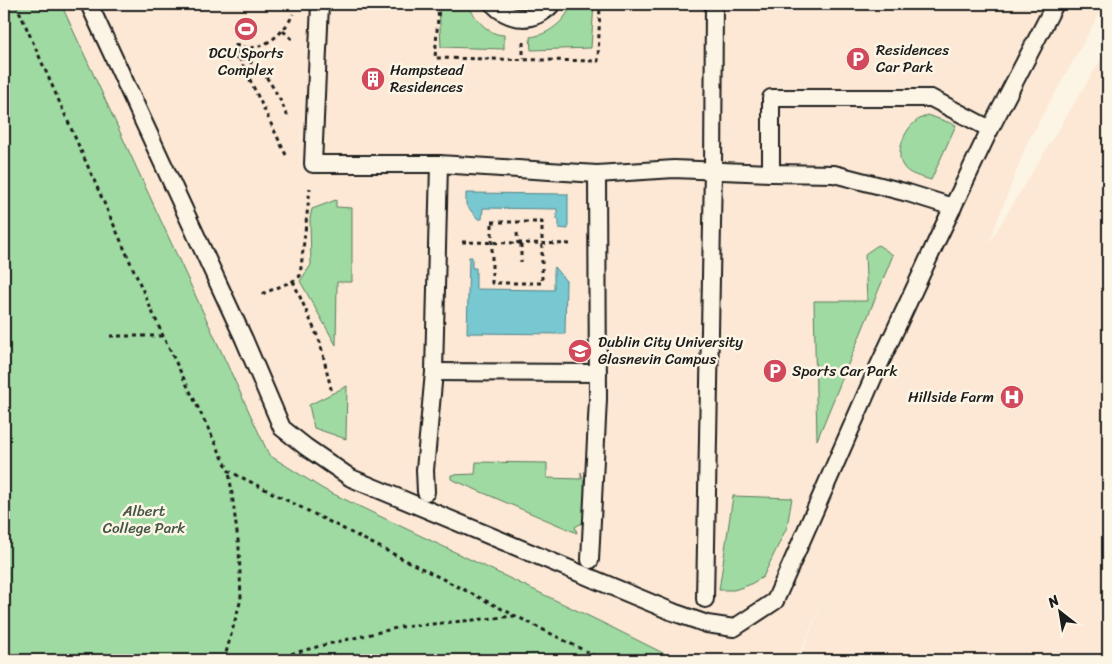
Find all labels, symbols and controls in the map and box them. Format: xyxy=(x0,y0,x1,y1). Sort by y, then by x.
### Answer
sports icon: DCU Sports Complex xyxy=(233,16,259,42)
place label: Residences Car Park xyxy=(876,37,949,80)
place label: DCU Sports Complex xyxy=(209,40,283,83)
parking icon: Residences Car Park xyxy=(845,46,871,72)
place label: Hampstead Residences xyxy=(390,57,465,100)
building icon: Hampstead Residences xyxy=(360,66,386,92)
place label: Dublin City University Glasnevin Campus xyxy=(598,329,743,372)
school or university icon: Dublin City University Glasnevin Campus xyxy=(567,338,593,364)
parking icon: Sports Car Park xyxy=(762,358,788,384)
place label: Sports Car Park xyxy=(792,358,898,384)
place label: Hillside Farm xyxy=(908,384,994,410)
hospital icon: Hillside Farm xyxy=(999,384,1025,410)
park label: Albert College Park xyxy=(103,498,185,541)
north arrow xyxy=(1034,586,1084,636)
text: N xyxy=(1042,588,1064,615)

